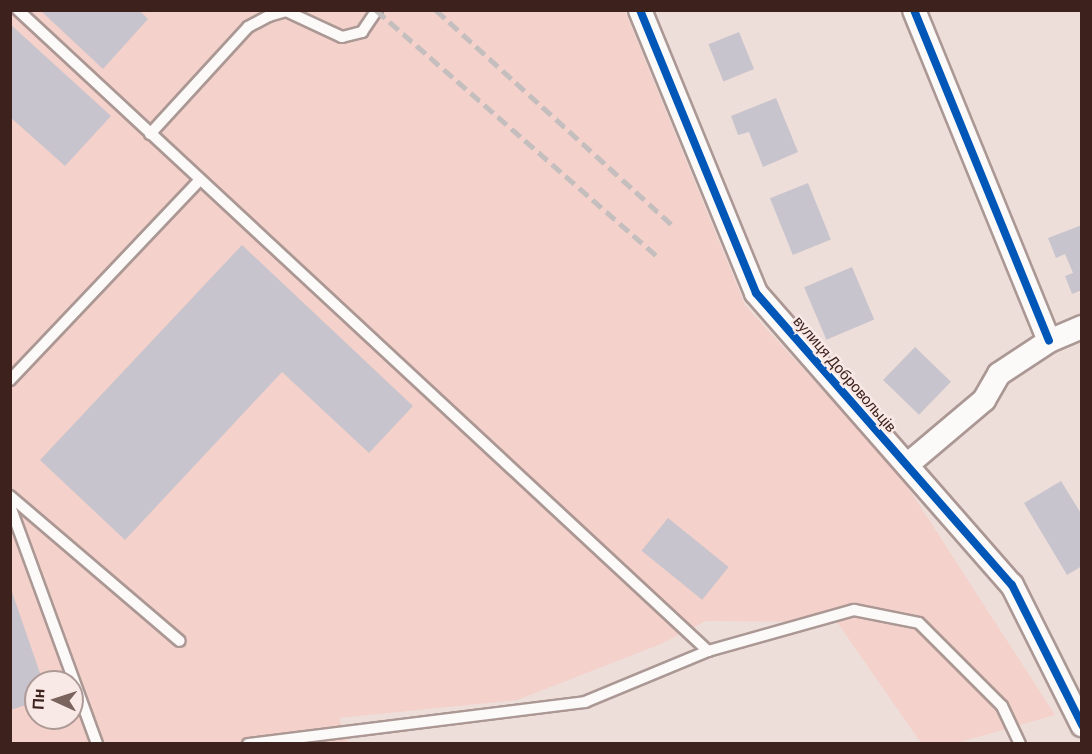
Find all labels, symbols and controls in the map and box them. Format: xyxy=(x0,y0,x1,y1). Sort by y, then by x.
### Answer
street label: вулиця Добровольців xyxy=(790,312,900,436)
north arrow xyxy=(24,670,84,730)
text: Пн xyxy=(27,688,48,710)

